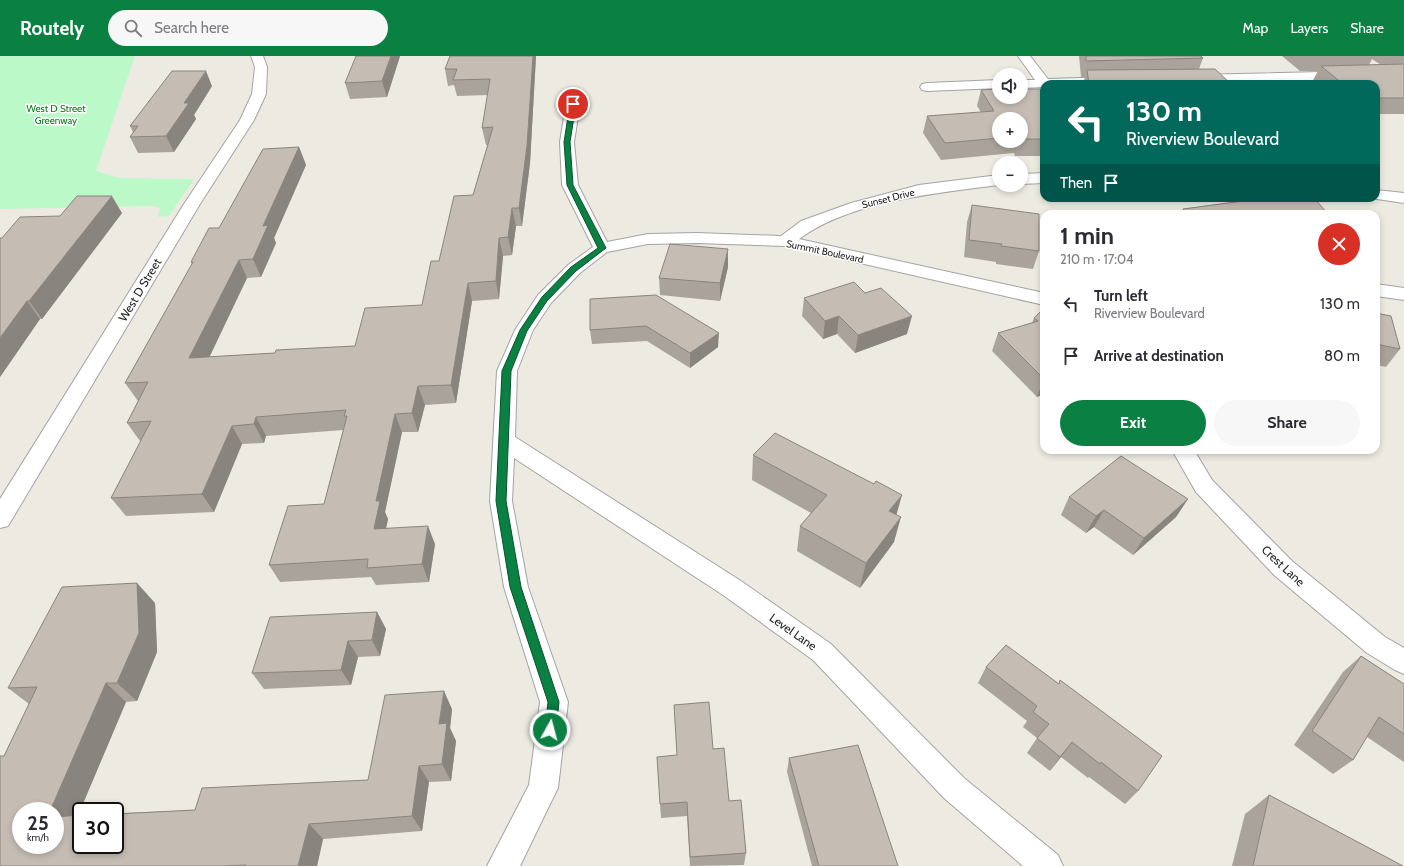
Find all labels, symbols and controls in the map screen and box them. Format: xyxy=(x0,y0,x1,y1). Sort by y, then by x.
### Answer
search box xyxy=(108,10,388,46)
text: Routely xyxy=(20,17,84,40)
icon: search xyxy=(122,17,144,39)
text: Search here xyxy=(154,19,229,37)
text: Map xyxy=(1243,19,1268,37)
text: Layers xyxy=(1290,19,1328,37)
text: Share xyxy=(1350,19,1384,37)
map controls xyxy=(992,68,1028,192)
button: sound xyxy=(992,68,1028,104)
pin xyxy=(556,87,590,121)
icon: arrive xyxy=(562,93,584,115)
text: 130 m xyxy=(1126,94,1202,128)
icon: left xyxy=(1060,96,1112,148)
park label: West D Street Greenway xyxy=(26,102,86,127)
button: + xyxy=(992,112,1028,148)
text: Riverview Boulevard xyxy=(1126,128,1279,150)
button: − xyxy=(992,156,1028,192)
icon: arrive xyxy=(1100,172,1122,194)
text: Then xyxy=(1060,174,1092,192)
street label: Sunset Drive xyxy=(860,186,916,211)
text: 1 min xyxy=(1060,221,1114,250)
button: close xyxy=(1318,223,1360,265)
street label: Summit Boulevard xyxy=(785,237,865,266)
text: 210 m · 17:04 xyxy=(1060,251,1133,267)
street label: West D Street xyxy=(115,255,164,324)
text: Turn left xyxy=(1094,287,1148,305)
icon: left xyxy=(1060,293,1082,315)
text: 130 m xyxy=(1320,295,1360,313)
text: Riverview Boulevard xyxy=(1094,305,1205,321)
icon: arrive xyxy=(1060,345,1082,367)
text: Arrive at destination xyxy=(1094,347,1224,365)
text: 80 m xyxy=(1324,347,1360,365)
button: Exit xyxy=(1060,400,1206,446)
button: Share xyxy=(1214,400,1360,446)
street label: Crest Lane xyxy=(1259,542,1308,589)
street label: Level Lane xyxy=(767,610,820,653)
position arrow xyxy=(529,709,571,751)
speed limit sign: 30 xyxy=(72,802,124,854)
text: 25 xyxy=(27,811,49,835)
text: km/h xyxy=(27,831,49,844)

